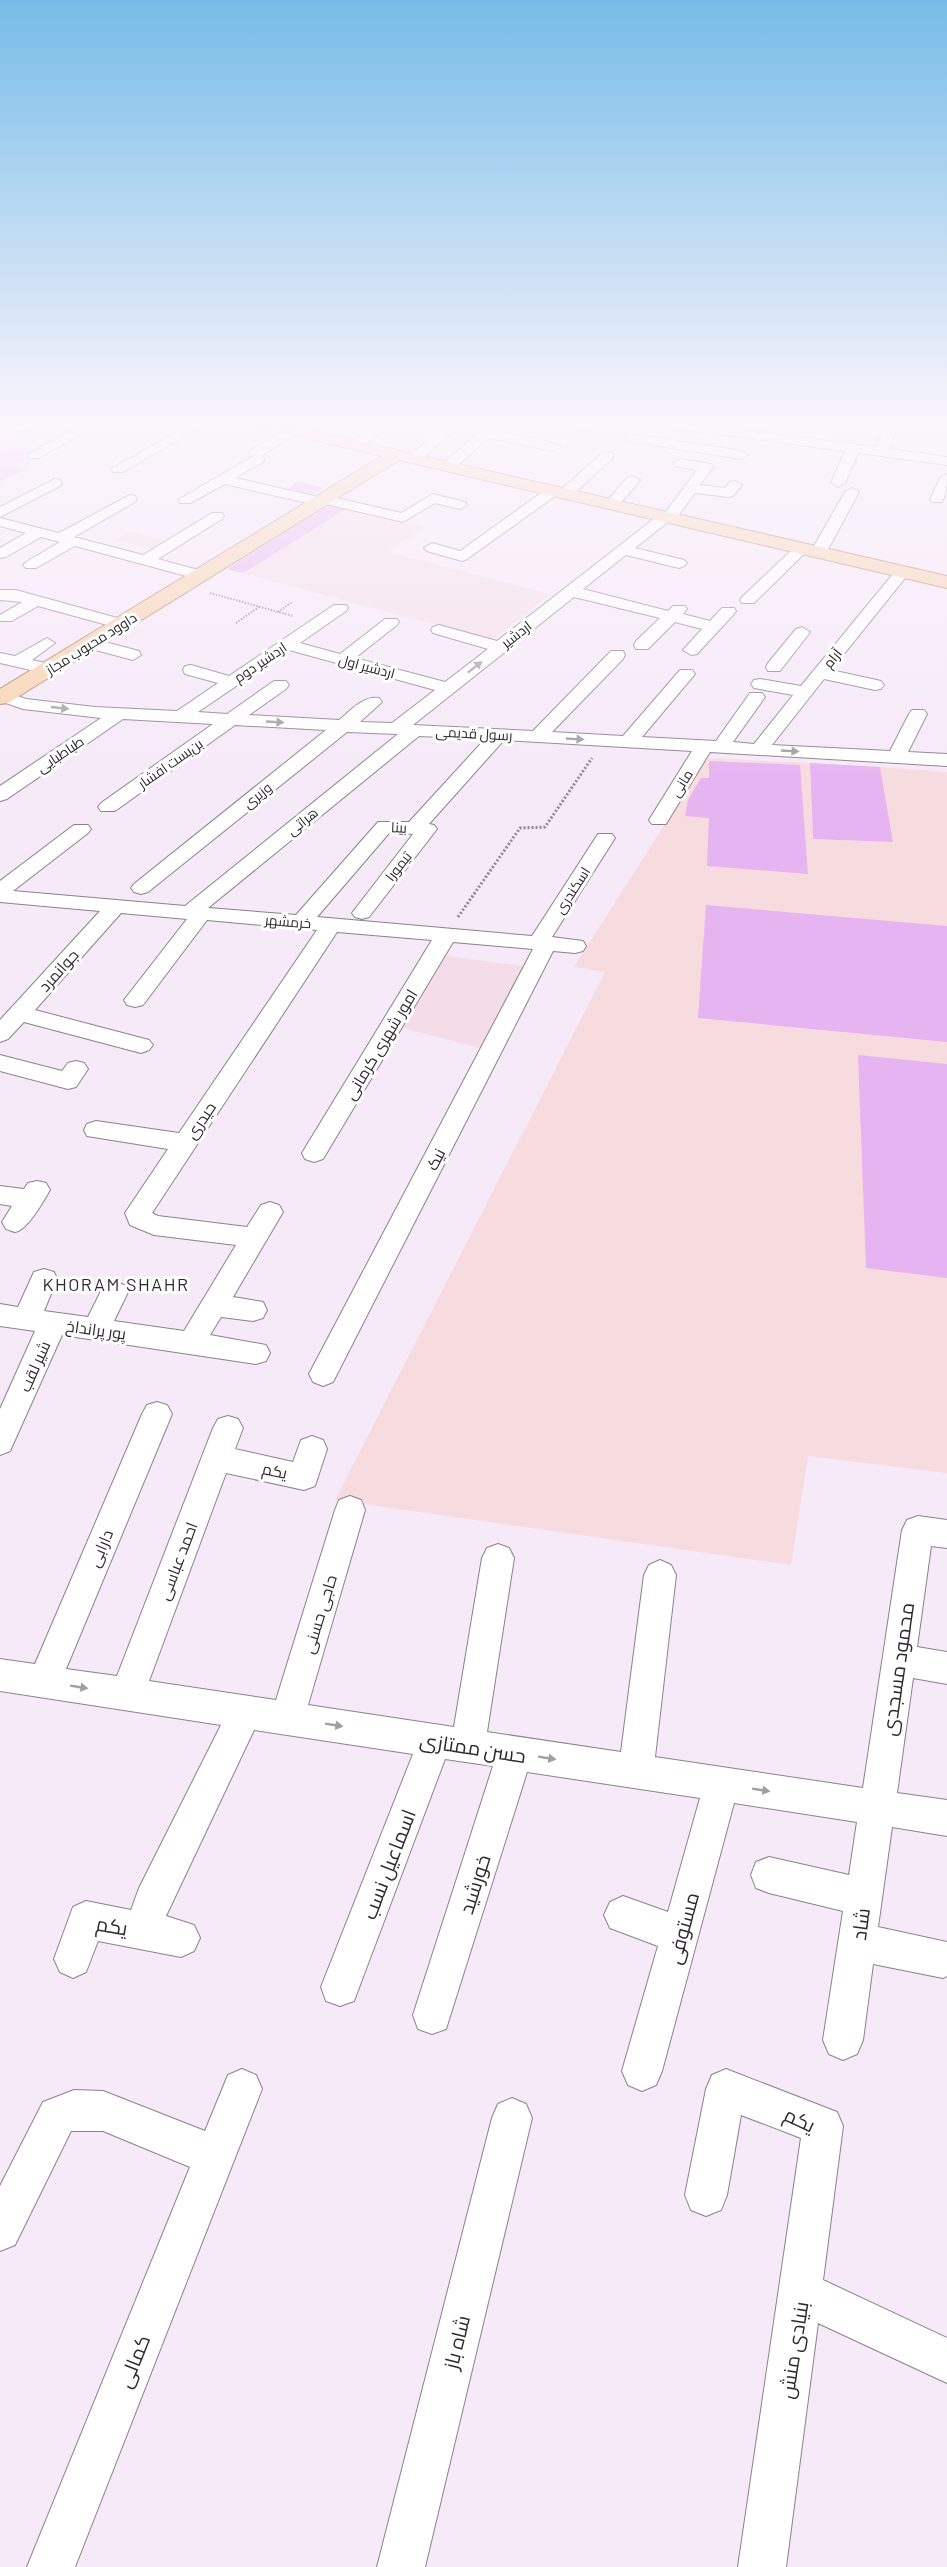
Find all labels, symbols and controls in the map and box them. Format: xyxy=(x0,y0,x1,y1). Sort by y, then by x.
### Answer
street label: داوود محبوب مجاز xyxy=(42,608,140,678)
street label: اردشیر xyxy=(497,617,535,652)
street label: اردشیر دوم xyxy=(230,638,291,687)
street label: آرام xyxy=(819,645,847,672)
street label: اردشیر اول xyxy=(337,650,397,683)
one-way arrow xyxy=(467,661,482,673)
one-way arrow xyxy=(50,703,69,713)
one-way arrow xyxy=(266,717,285,727)
street label: رسول قدیمی xyxy=(435,722,513,745)
street label: طباطبایی xyxy=(33,732,87,776)
street label: بن‌بست افشار xyxy=(133,734,206,792)
one-way arrow xyxy=(565,735,584,744)
one-way arrow xyxy=(781,747,800,756)
street label: مانی xyxy=(666,766,696,800)
street label: وزیری xyxy=(239,778,275,812)
street label: هراتی xyxy=(283,803,321,839)
street label: بینا xyxy=(391,818,407,836)
street label: تیمورا xyxy=(381,848,415,884)
street label: اسکندری xyxy=(551,863,593,917)
street label: خرمشهر xyxy=(263,910,312,931)
street label: جوانمرد xyxy=(34,945,83,996)
street label: امور شهری کرمانی xyxy=(340,985,422,1104)
street label: حیدری xyxy=(181,1098,221,1143)
street label: نیک xyxy=(422,1145,449,1174)
district label: KHORAM SHAHR xyxy=(42,1273,190,1295)
street label: پور پرانداخ xyxy=(64,1315,128,1346)
street label: شیر لقب xyxy=(14,1338,55,1395)
street label: یکم xyxy=(260,1458,290,1485)
street label: احمد عباسی xyxy=(153,1519,202,1603)
street label: دارابی xyxy=(84,1526,118,1570)
street label: حاجی حسنی xyxy=(298,1572,342,1656)
street label: محمود مسجدی xyxy=(876,1601,920,1737)
one-way arrow xyxy=(69,1682,88,1691)
one-way arrow xyxy=(324,1721,343,1730)
street label: حسن ممتازی xyxy=(418,1727,528,1769)
one-way arrow xyxy=(538,1753,557,1762)
one-way arrow xyxy=(751,1786,770,1795)
street label: اسماعیل نسب xyxy=(356,1806,422,1923)
street label: خورشید xyxy=(453,1851,496,1917)
street label: مستوفی xyxy=(661,1889,705,1967)
street label: شاد xyxy=(846,1906,874,1942)
street label: یکم xyxy=(94,1910,130,1943)
street label: یکم xyxy=(779,2101,820,2140)
street label: بنیادی منش xyxy=(773,2300,815,2401)
street label: شاه باز xyxy=(438,2313,475,2373)
street label: کمالی xyxy=(112,2331,156,2392)

